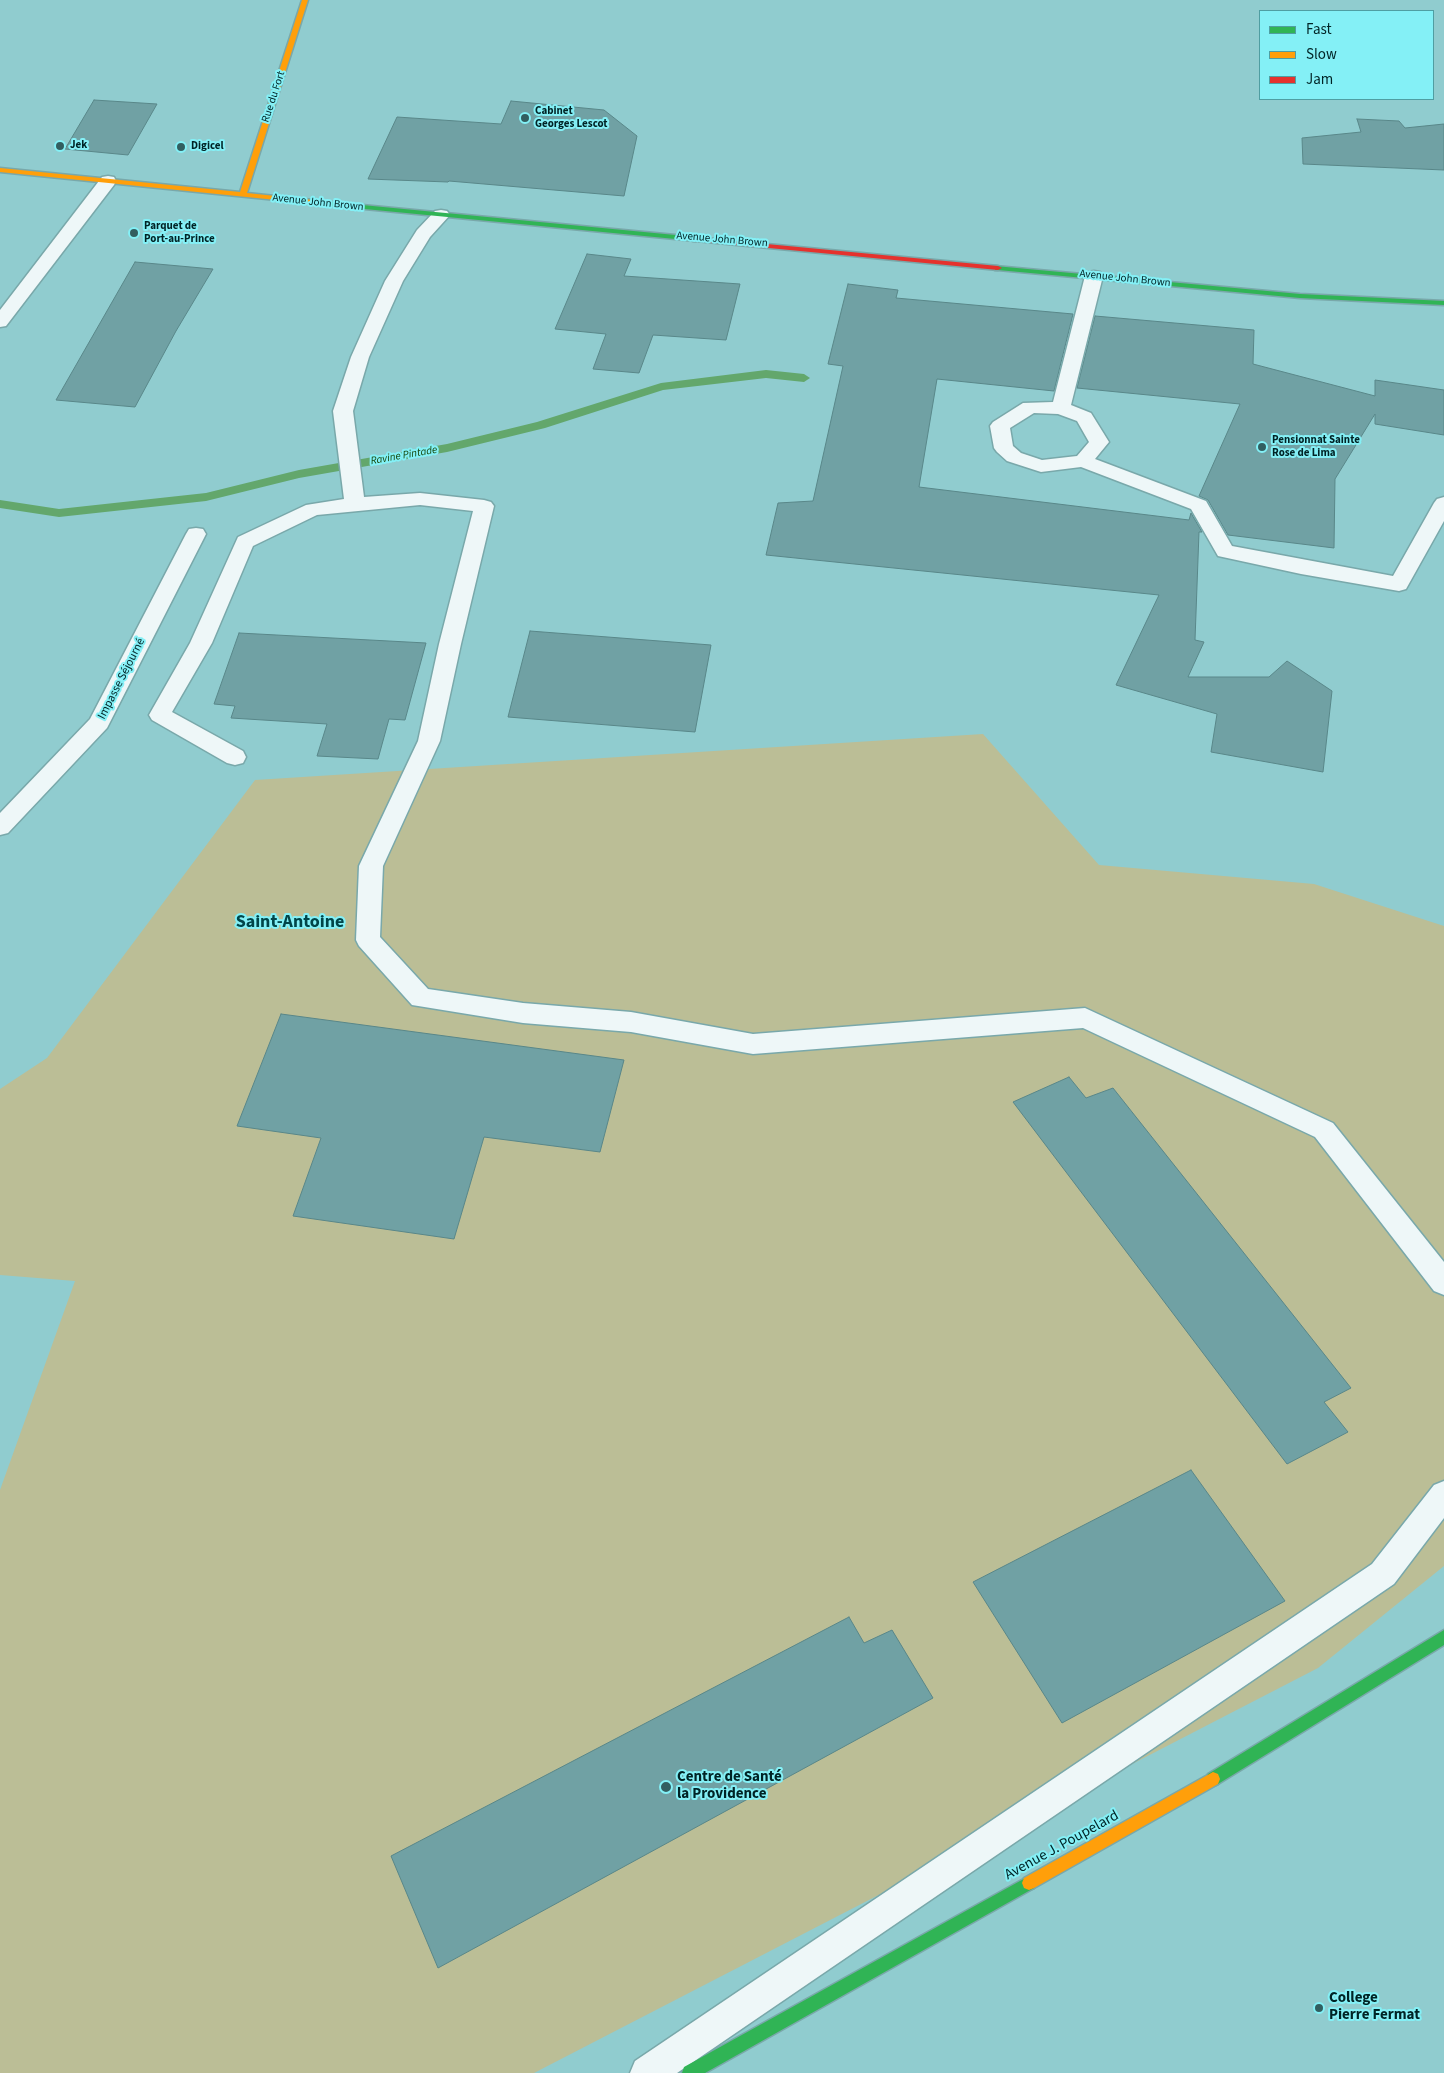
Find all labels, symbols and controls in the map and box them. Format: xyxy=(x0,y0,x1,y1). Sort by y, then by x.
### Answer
legend xyxy=(1259,10,1434,100)
text: Fast xyxy=(1306,19,1332,40)
text: Slow xyxy=(1306,44,1337,65)
text: Jam xyxy=(1306,69,1333,90)
street label: Rue du Fort xyxy=(260,70,288,124)
place label: Cabinet Georges Lescot xyxy=(535,105,608,131)
marker: Cabinet Georges Lescot xyxy=(519,112,531,124)
place label: Jek xyxy=(70,139,87,153)
marker: Jek xyxy=(54,140,66,152)
place label: Digicel xyxy=(191,140,224,154)
marker: Digicel xyxy=(175,141,187,153)
street label: Avenue John Brown xyxy=(272,192,364,214)
place label: Parquet de Port-au-Prince xyxy=(144,220,215,246)
marker: Parquet de Port-au-Prince xyxy=(128,227,140,239)
street label: Avenue John Brown xyxy=(676,229,768,251)
street label: Avenue John Brown xyxy=(1079,268,1171,290)
place label: Pensionnat Sainte Rose de Lima xyxy=(1272,434,1360,460)
marker: Pensionnat Sainte Rose de Lima xyxy=(1256,441,1268,453)
water label: Ravine Pintade xyxy=(370,444,438,468)
street label: Impasse Séjourné xyxy=(95,636,149,722)
district label: Saint-Antoine xyxy=(236,912,344,934)
place label: Centre de Santé la Providence xyxy=(677,1769,782,1804)
marker: Centre de Santé la Providence xyxy=(659,1780,673,1794)
street label: Avenue J. Poupelard xyxy=(1002,1807,1122,1885)
place label: College Pierre Fermat xyxy=(1329,1990,1420,2025)
marker: College Pierre Fermat xyxy=(1313,2002,1325,2014)

